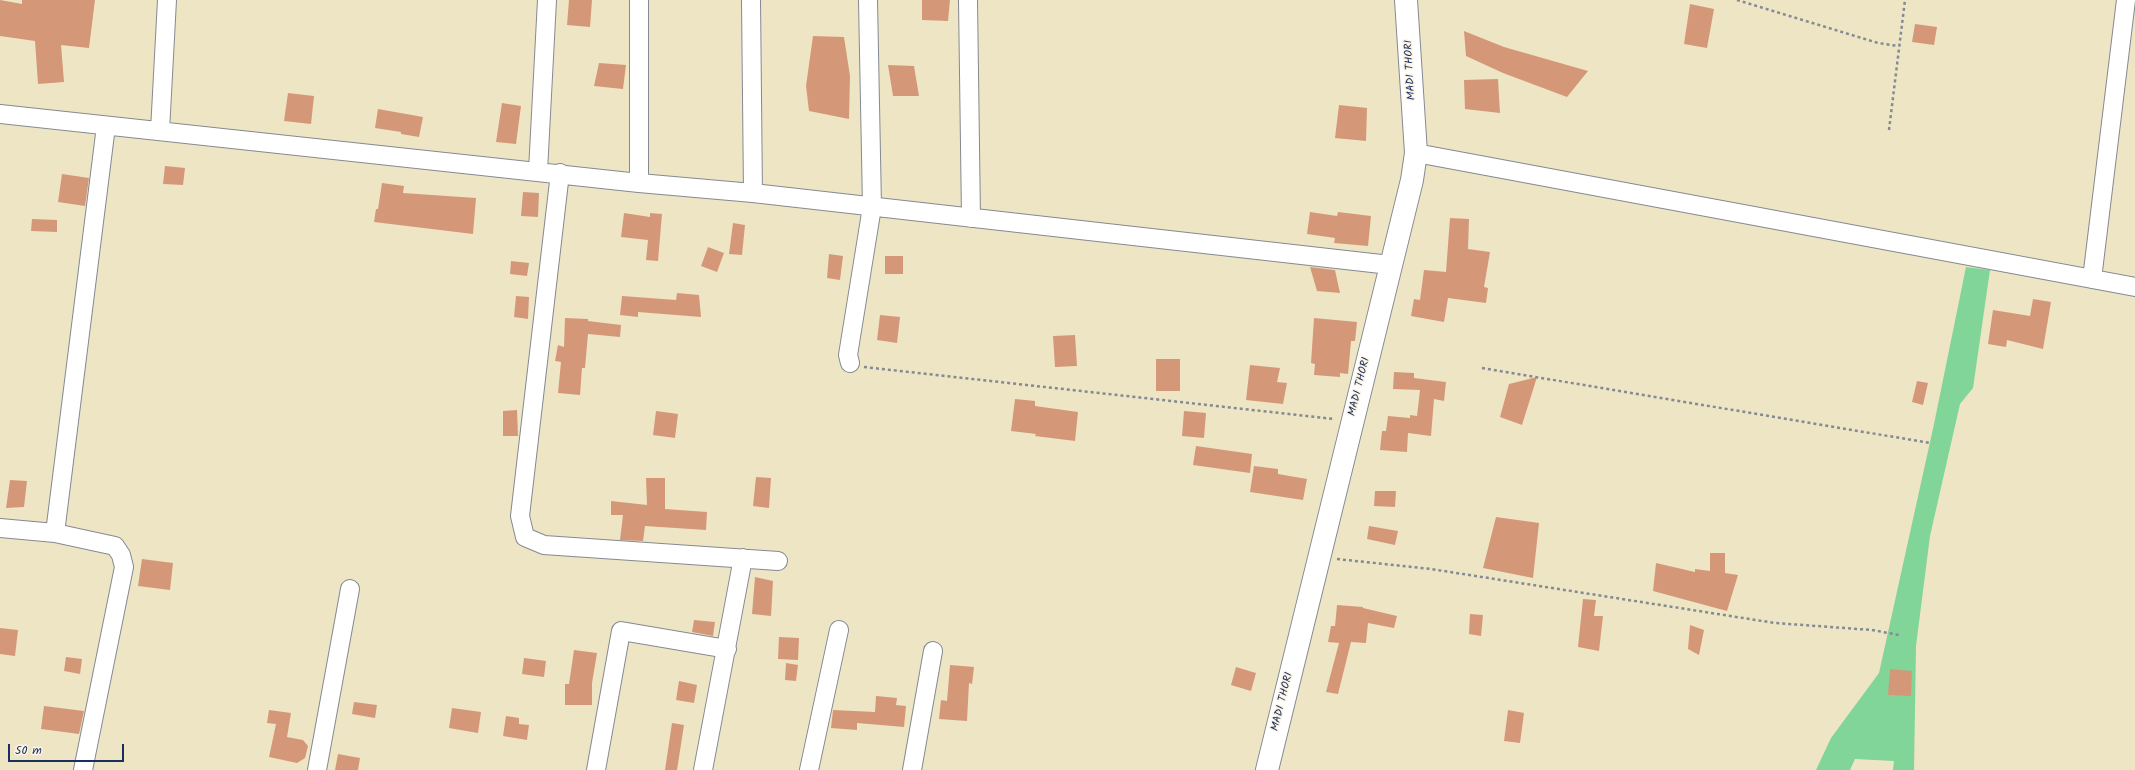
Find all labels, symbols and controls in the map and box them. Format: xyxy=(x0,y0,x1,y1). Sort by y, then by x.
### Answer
street label: MADI THORI xyxy=(1403,40,1419,100)
street label: MADI THORI xyxy=(1346,356,1374,418)
street label: MADI THORI xyxy=(1269,671,1297,733)
scale bar xyxy=(10,736,126,762)
text: 50 m xyxy=(15,741,42,760)

